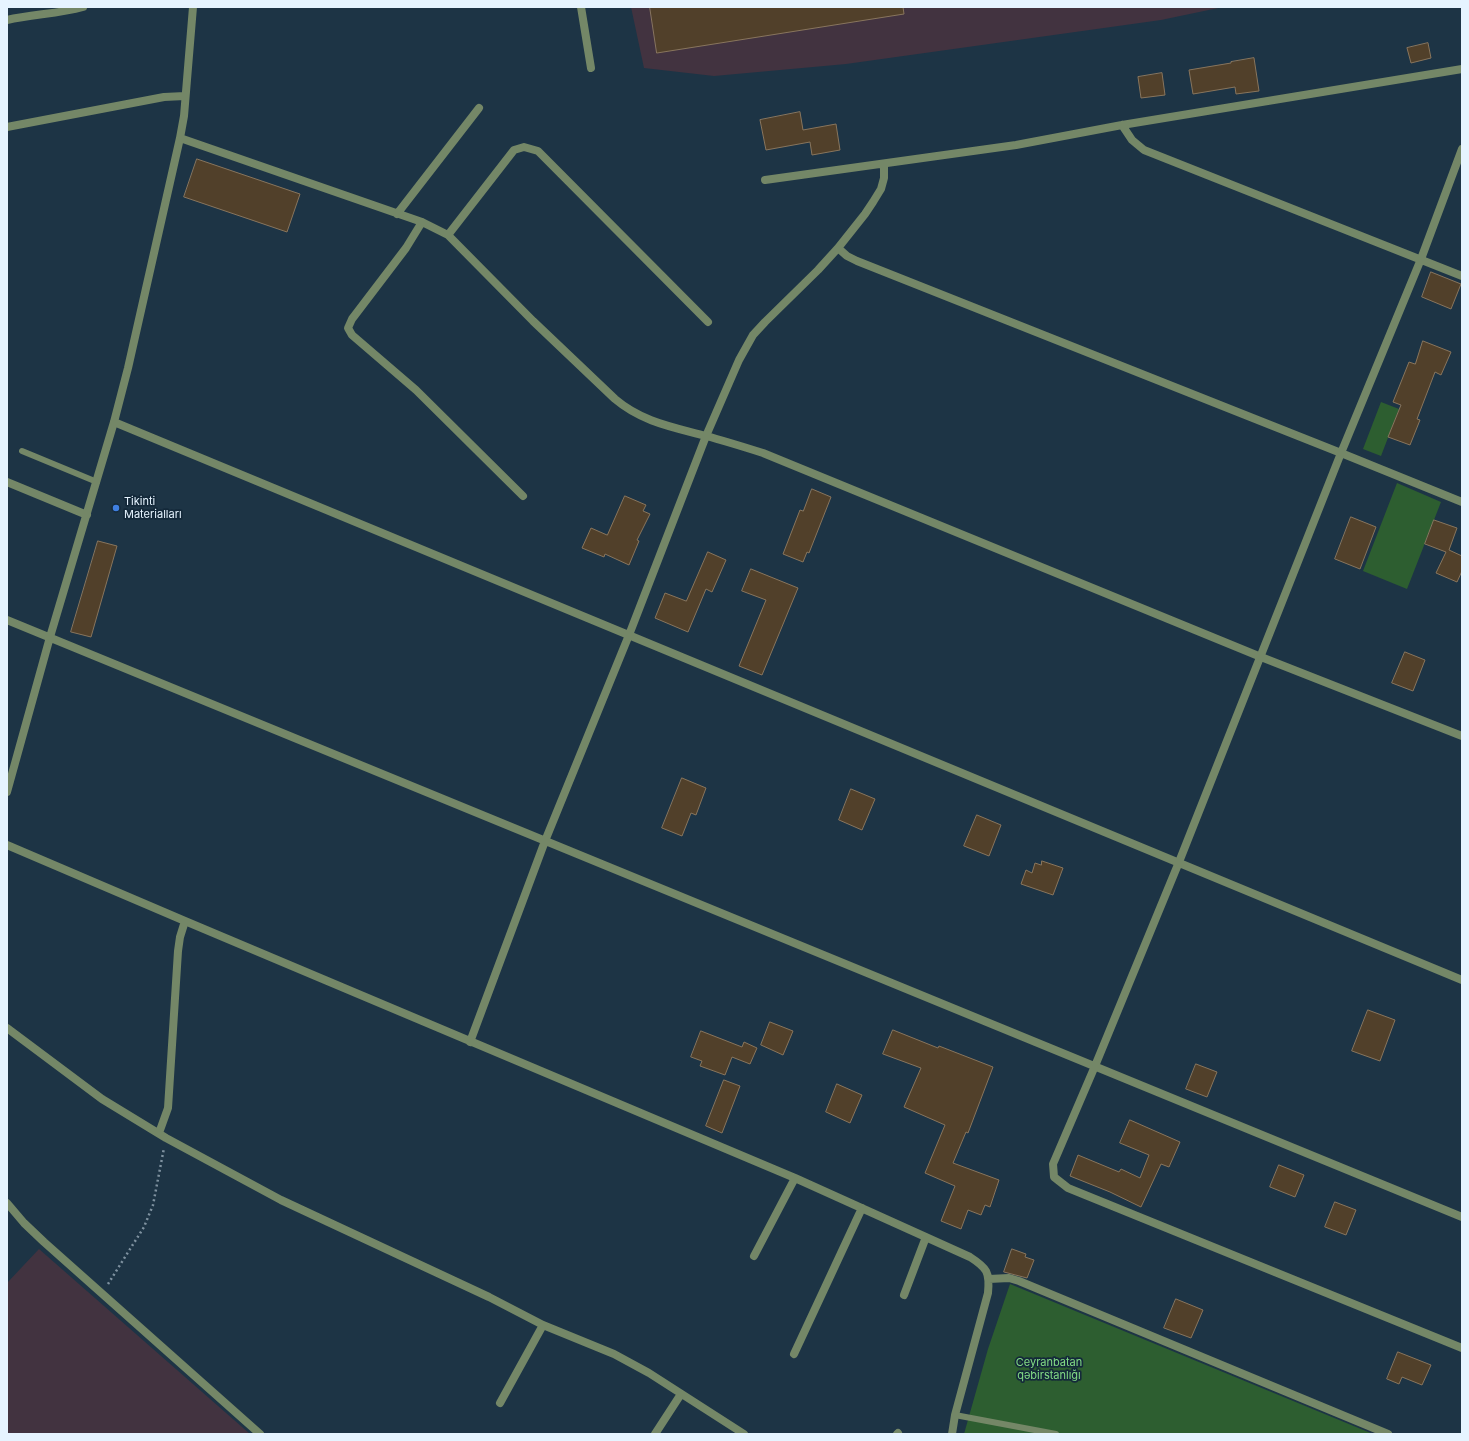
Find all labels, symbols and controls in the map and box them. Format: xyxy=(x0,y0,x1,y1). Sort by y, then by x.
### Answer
place label: Tikinti Materialları xyxy=(124,495,182,521)
marker: Tikinti Materialları xyxy=(111,503,121,513)
park label: Ceyranbatan qəbirstanlığı xyxy=(1016,1356,1082,1382)

